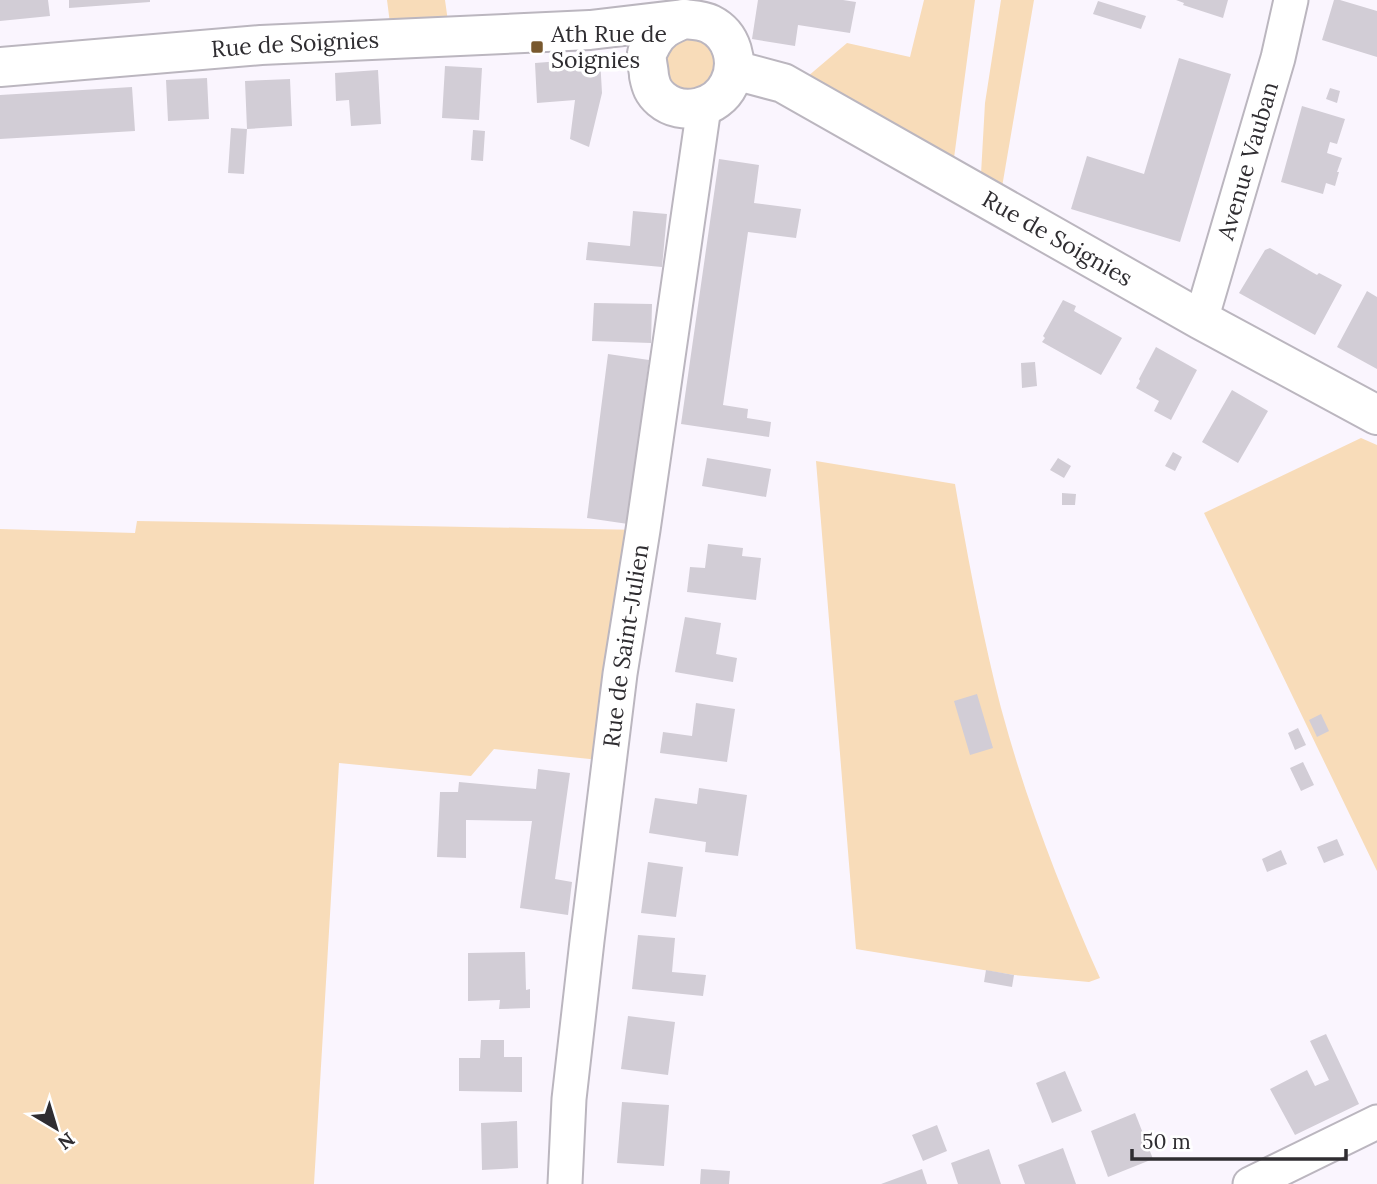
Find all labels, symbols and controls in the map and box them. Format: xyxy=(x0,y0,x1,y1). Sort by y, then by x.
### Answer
place label: Ath Rue de Soignies xyxy=(550,19,667,74)
street label: Rue de Soignies xyxy=(210,25,380,63)
marker: Ath Rue de Soignies xyxy=(529,39,545,55)
street label: Avenue Vauban xyxy=(1210,78,1284,244)
street label: Rue de Soignies xyxy=(977,184,1138,292)
street label: Rue de Saint-Julien xyxy=(596,542,655,749)
north arrow xyxy=(21,1093,91,1163)
scale bar xyxy=(1132,1118,1346,1162)
text: N xyxy=(53,1127,80,1156)
text: 50 m xyxy=(1142,1128,1191,1155)

